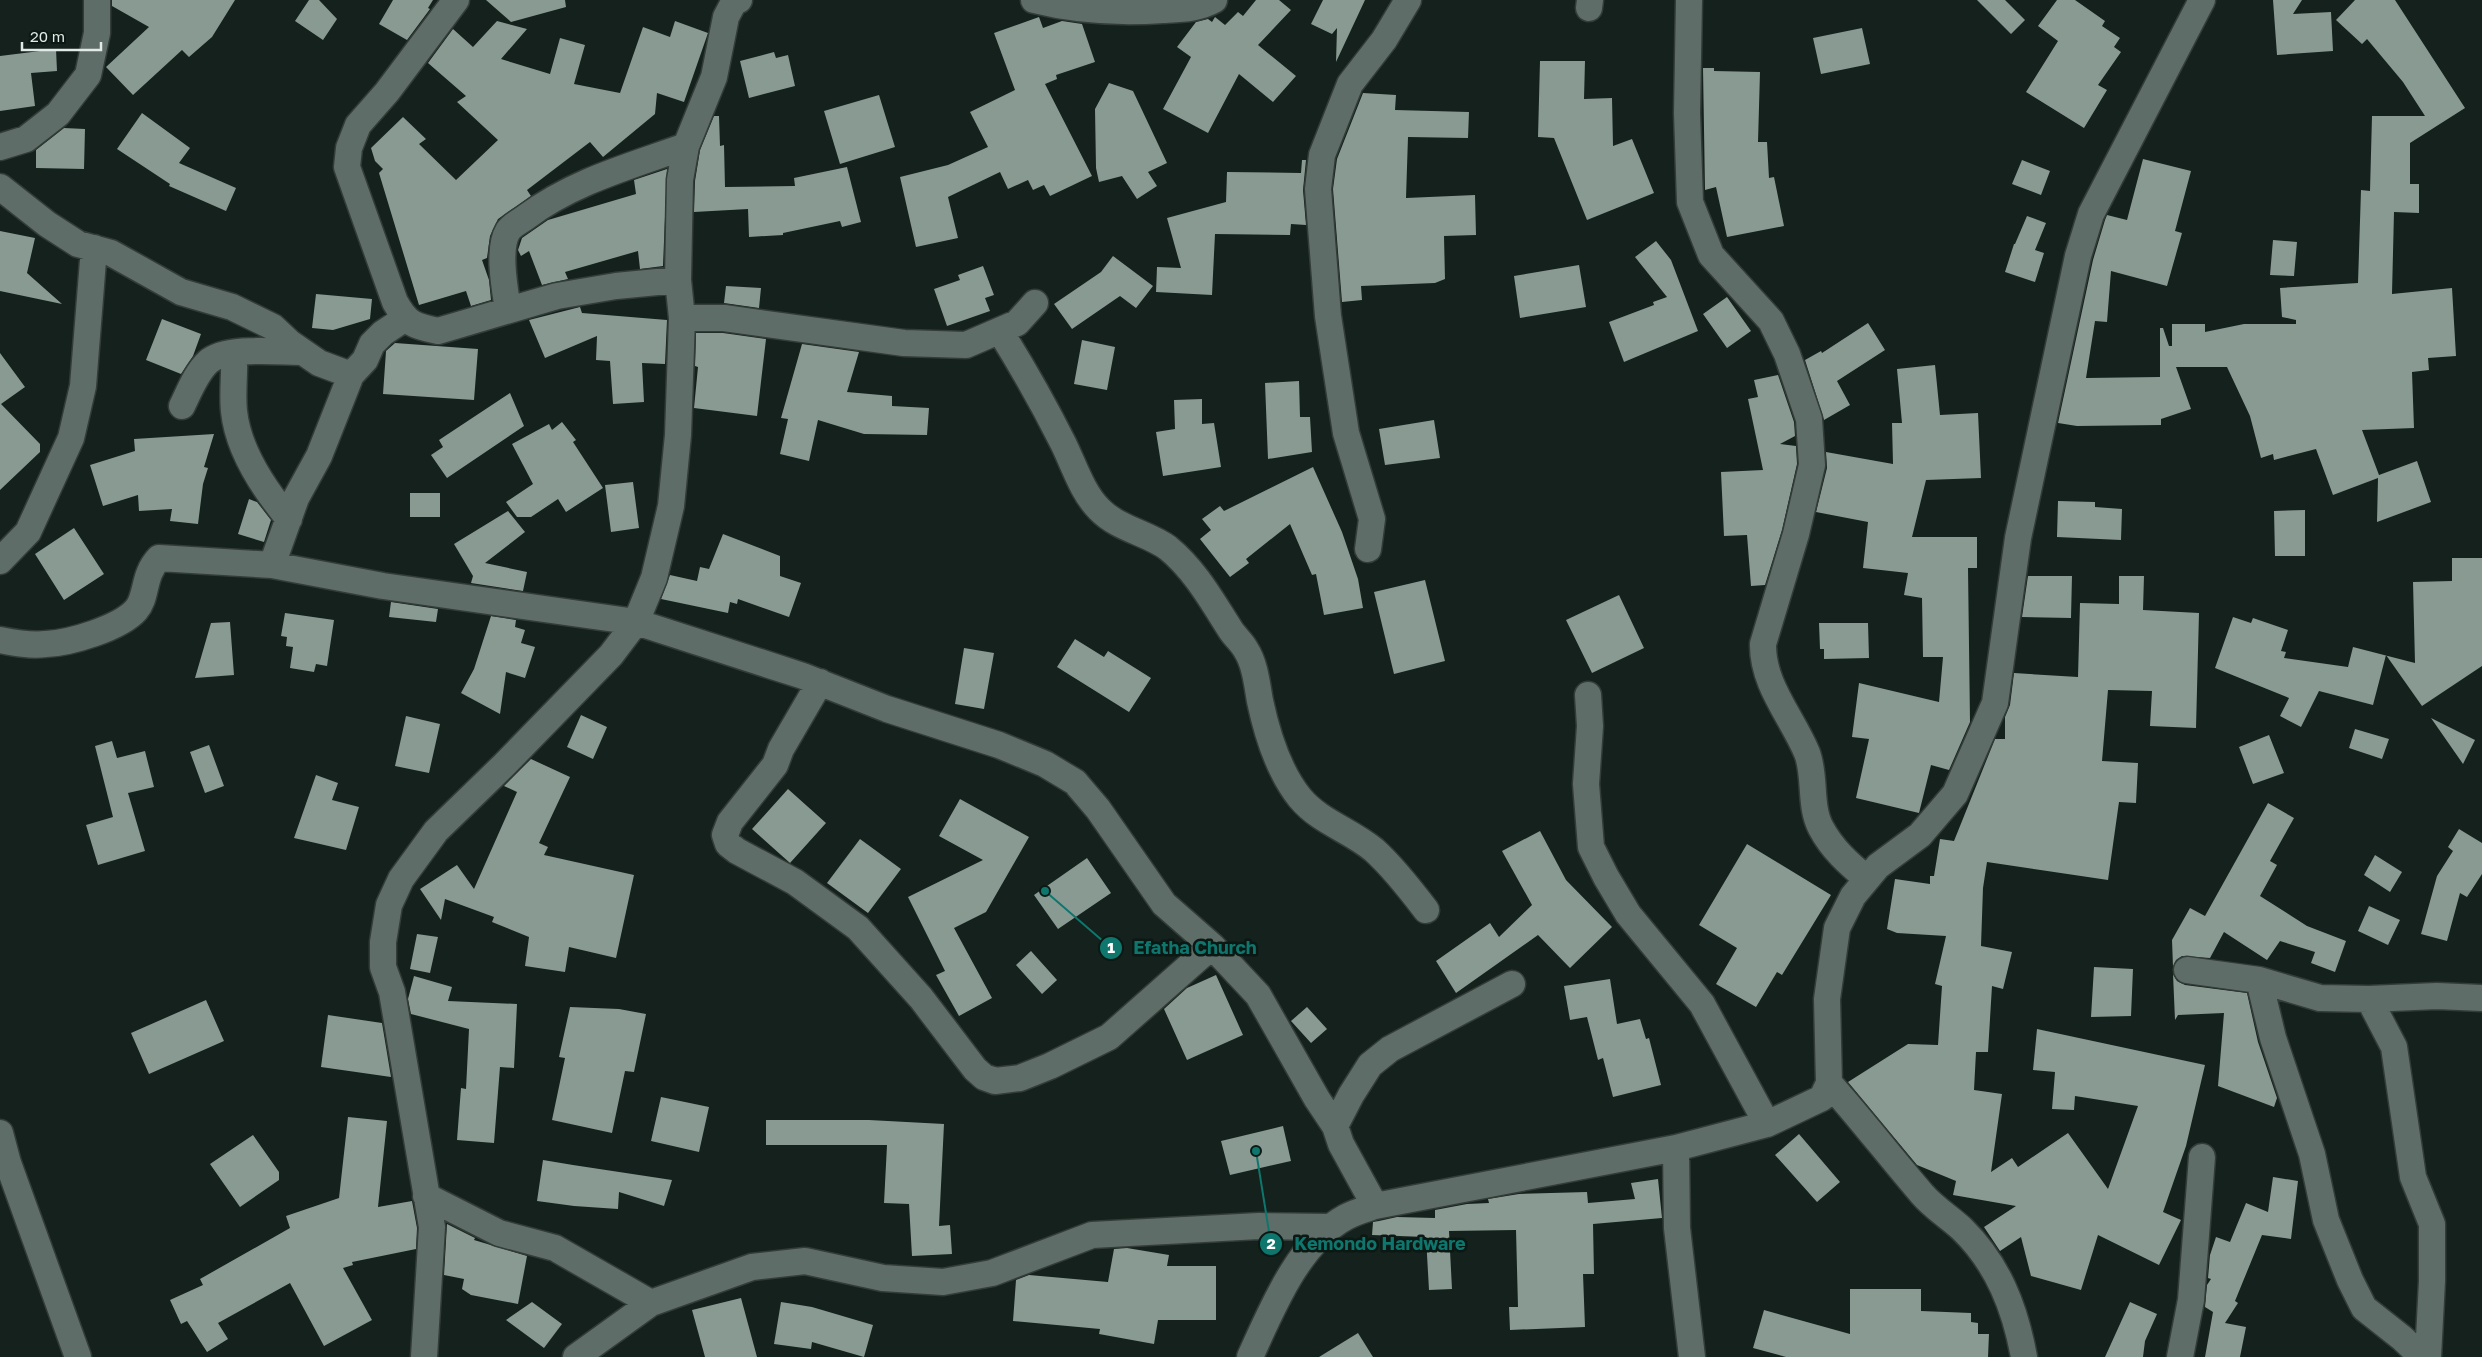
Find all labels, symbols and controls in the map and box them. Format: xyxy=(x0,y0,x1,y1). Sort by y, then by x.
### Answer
scale bar xyxy=(22,20,101,52)
text: 20 m xyxy=(30,27,65,45)
callout: Efatha Church xyxy=(1098,931,1267,964)
text: Efatha Church xyxy=(1133,936,1257,958)
text: 1 xyxy=(1107,938,1115,956)
callout: Kemondo Hardware xyxy=(1259,1228,1475,1261)
text: Kemondo Hardware xyxy=(1294,1232,1466,1254)
text: 2 xyxy=(1266,1234,1276,1252)

